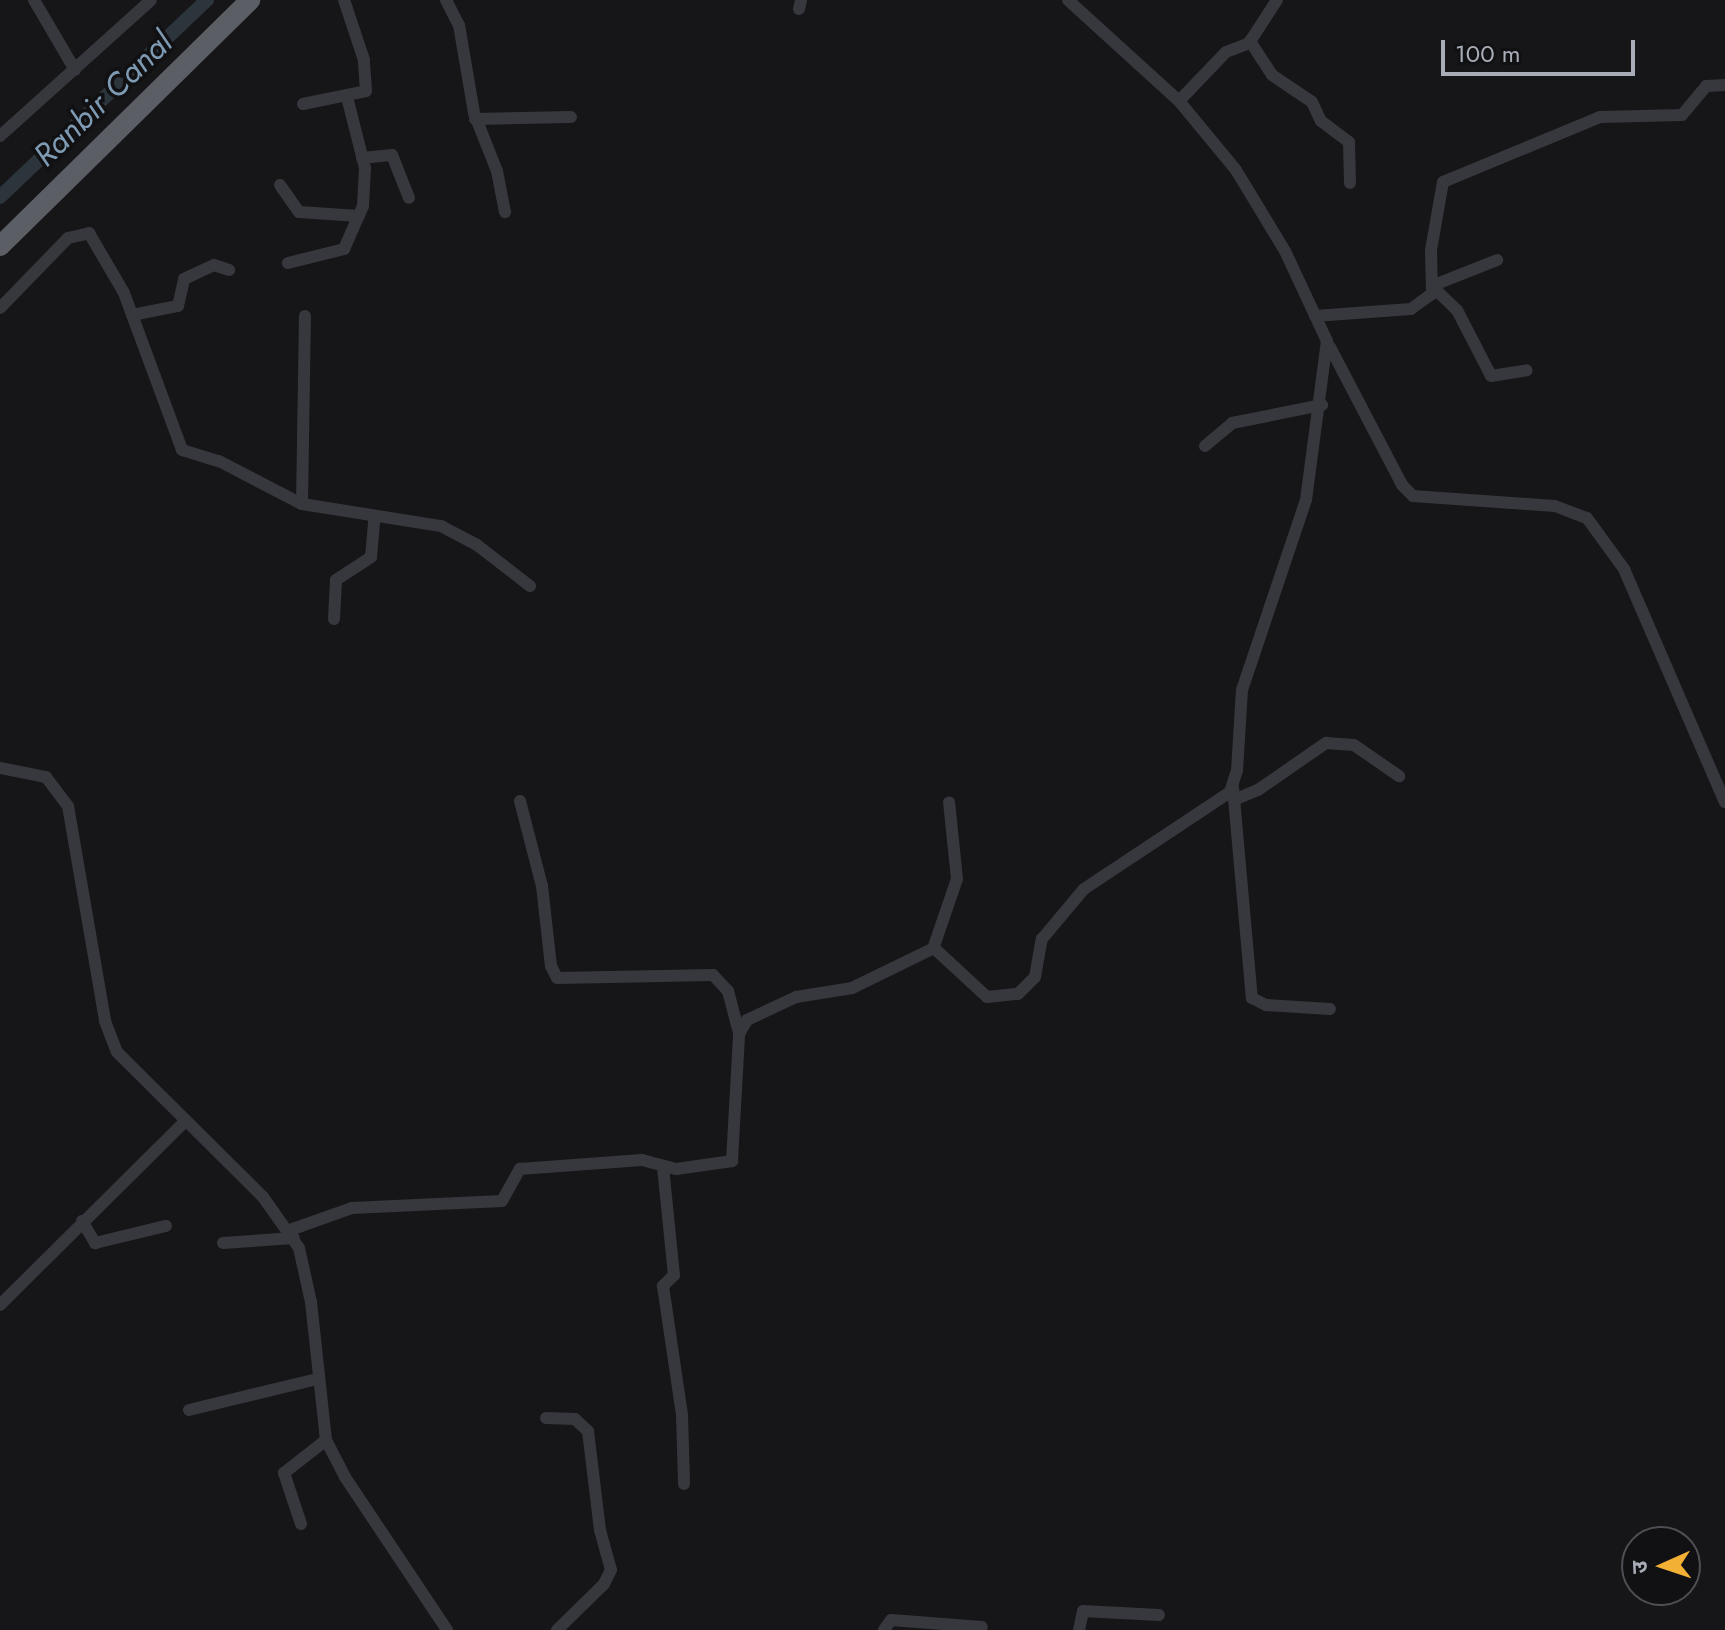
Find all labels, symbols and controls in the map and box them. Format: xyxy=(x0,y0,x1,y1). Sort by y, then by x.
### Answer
water label: Ranbir Canal xyxy=(26,24,180,174)
scale bar xyxy=(1445,24,1639,74)
text: 100 m xyxy=(1455,36,1521,71)
north arrow xyxy=(1621,1526,1701,1606)
text: उ xyxy=(1623,1560,1655,1574)

